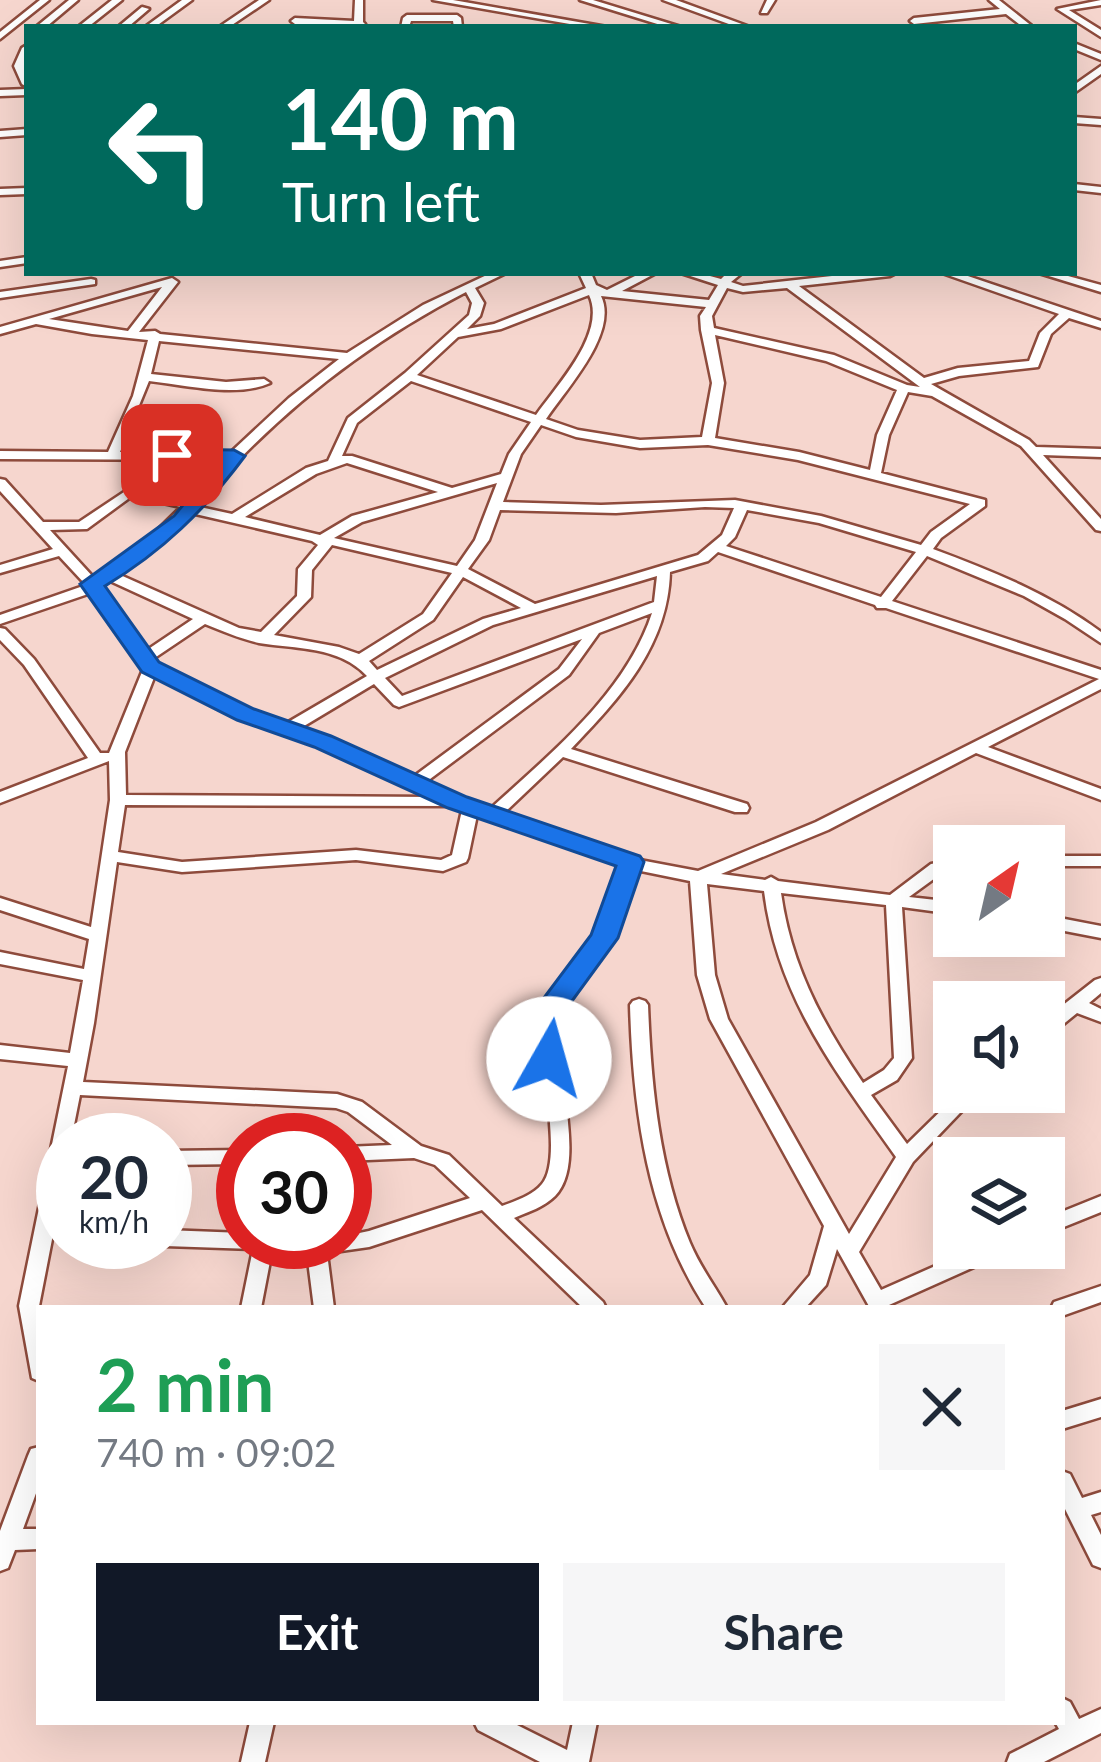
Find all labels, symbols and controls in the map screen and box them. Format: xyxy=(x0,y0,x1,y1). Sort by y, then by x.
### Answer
text: 140 m xyxy=(282,67,519,168)
icon: left xyxy=(84,72,240,228)
text: Turn left xyxy=(282,169,480,234)
pin xyxy=(121,404,223,506)
icon: arrive xyxy=(139,422,205,488)
north arrow xyxy=(933,825,1065,957)
map controls xyxy=(933,825,1065,1269)
button: sound xyxy=(933,981,1065,1113)
position arrow xyxy=(486,996,612,1122)
speed limit sign: 30 xyxy=(216,1113,372,1269)
button: layers xyxy=(933,1137,1065,1269)
text: 20 xyxy=(79,1140,149,1212)
text: km/h xyxy=(79,1203,149,1239)
text: 2 min xyxy=(96,1341,274,1427)
button: close xyxy=(879,1344,1005,1470)
text: 740 m · 09:02 xyxy=(96,1429,336,1475)
button: Exit xyxy=(96,1563,539,1701)
button: Share xyxy=(563,1563,1005,1701)

